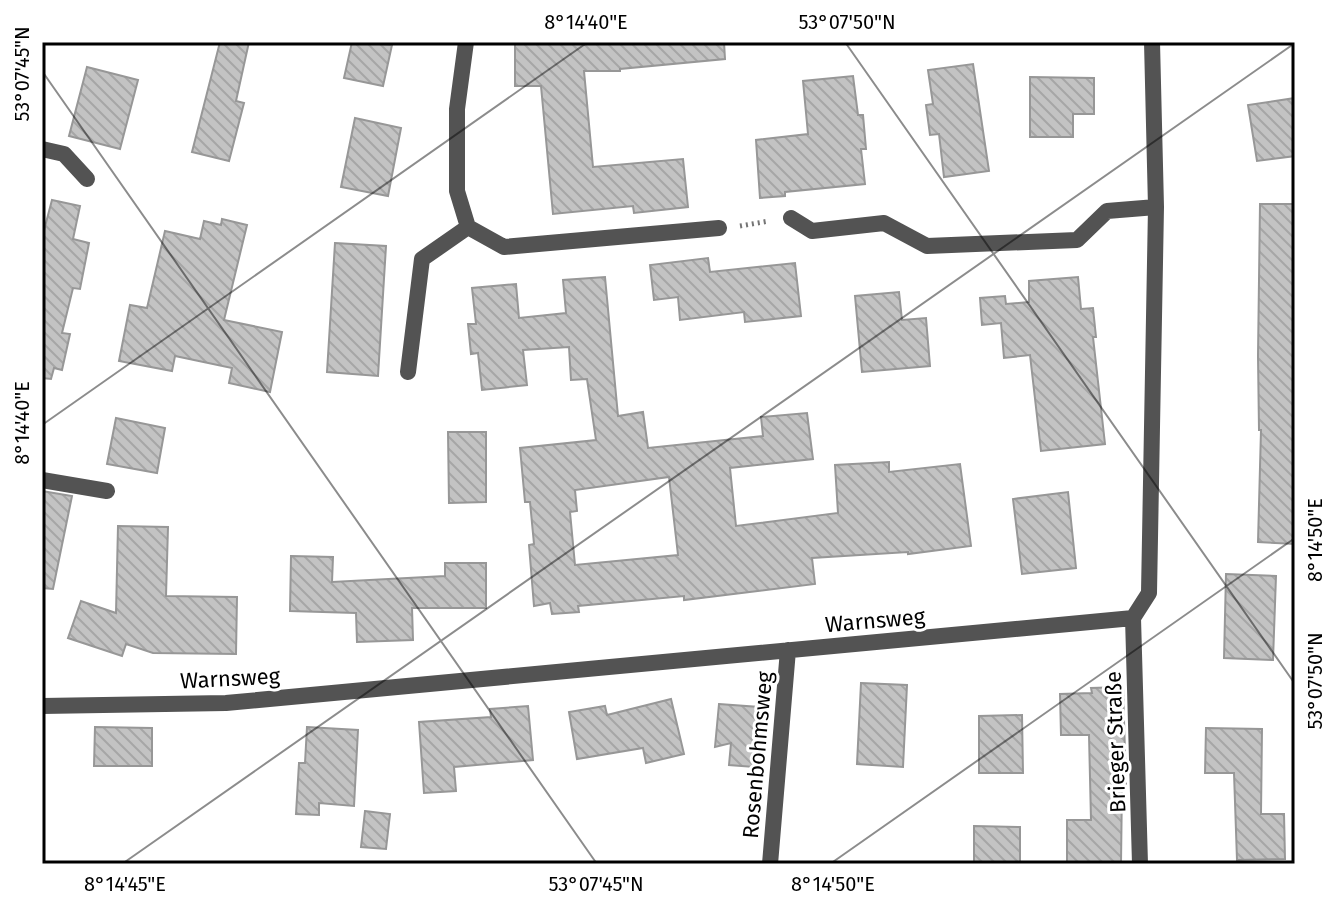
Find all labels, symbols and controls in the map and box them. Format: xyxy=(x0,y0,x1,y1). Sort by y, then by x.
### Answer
text: 8°14'40"E xyxy=(544,10,628,34)
text: 53°07'50"N xyxy=(798,10,896,34)
text: 53°07'45"N xyxy=(10,26,34,122)
text: 8°14'40"E xyxy=(10,381,34,465)
text: 8°14'50"E xyxy=(1303,498,1327,582)
street label: Warnsweg xyxy=(824,603,927,638)
text: 53°07'50"N xyxy=(1303,632,1327,730)
street label: Warnsweg xyxy=(179,662,281,695)
street label: Rosenbohmsweg xyxy=(737,670,778,840)
street label: Brieger Straße xyxy=(1100,670,1131,813)
text: 8°14'45"E xyxy=(84,872,166,896)
text: 53°07'45"N xyxy=(548,872,644,896)
text: 8°14'50"E xyxy=(791,872,875,896)

